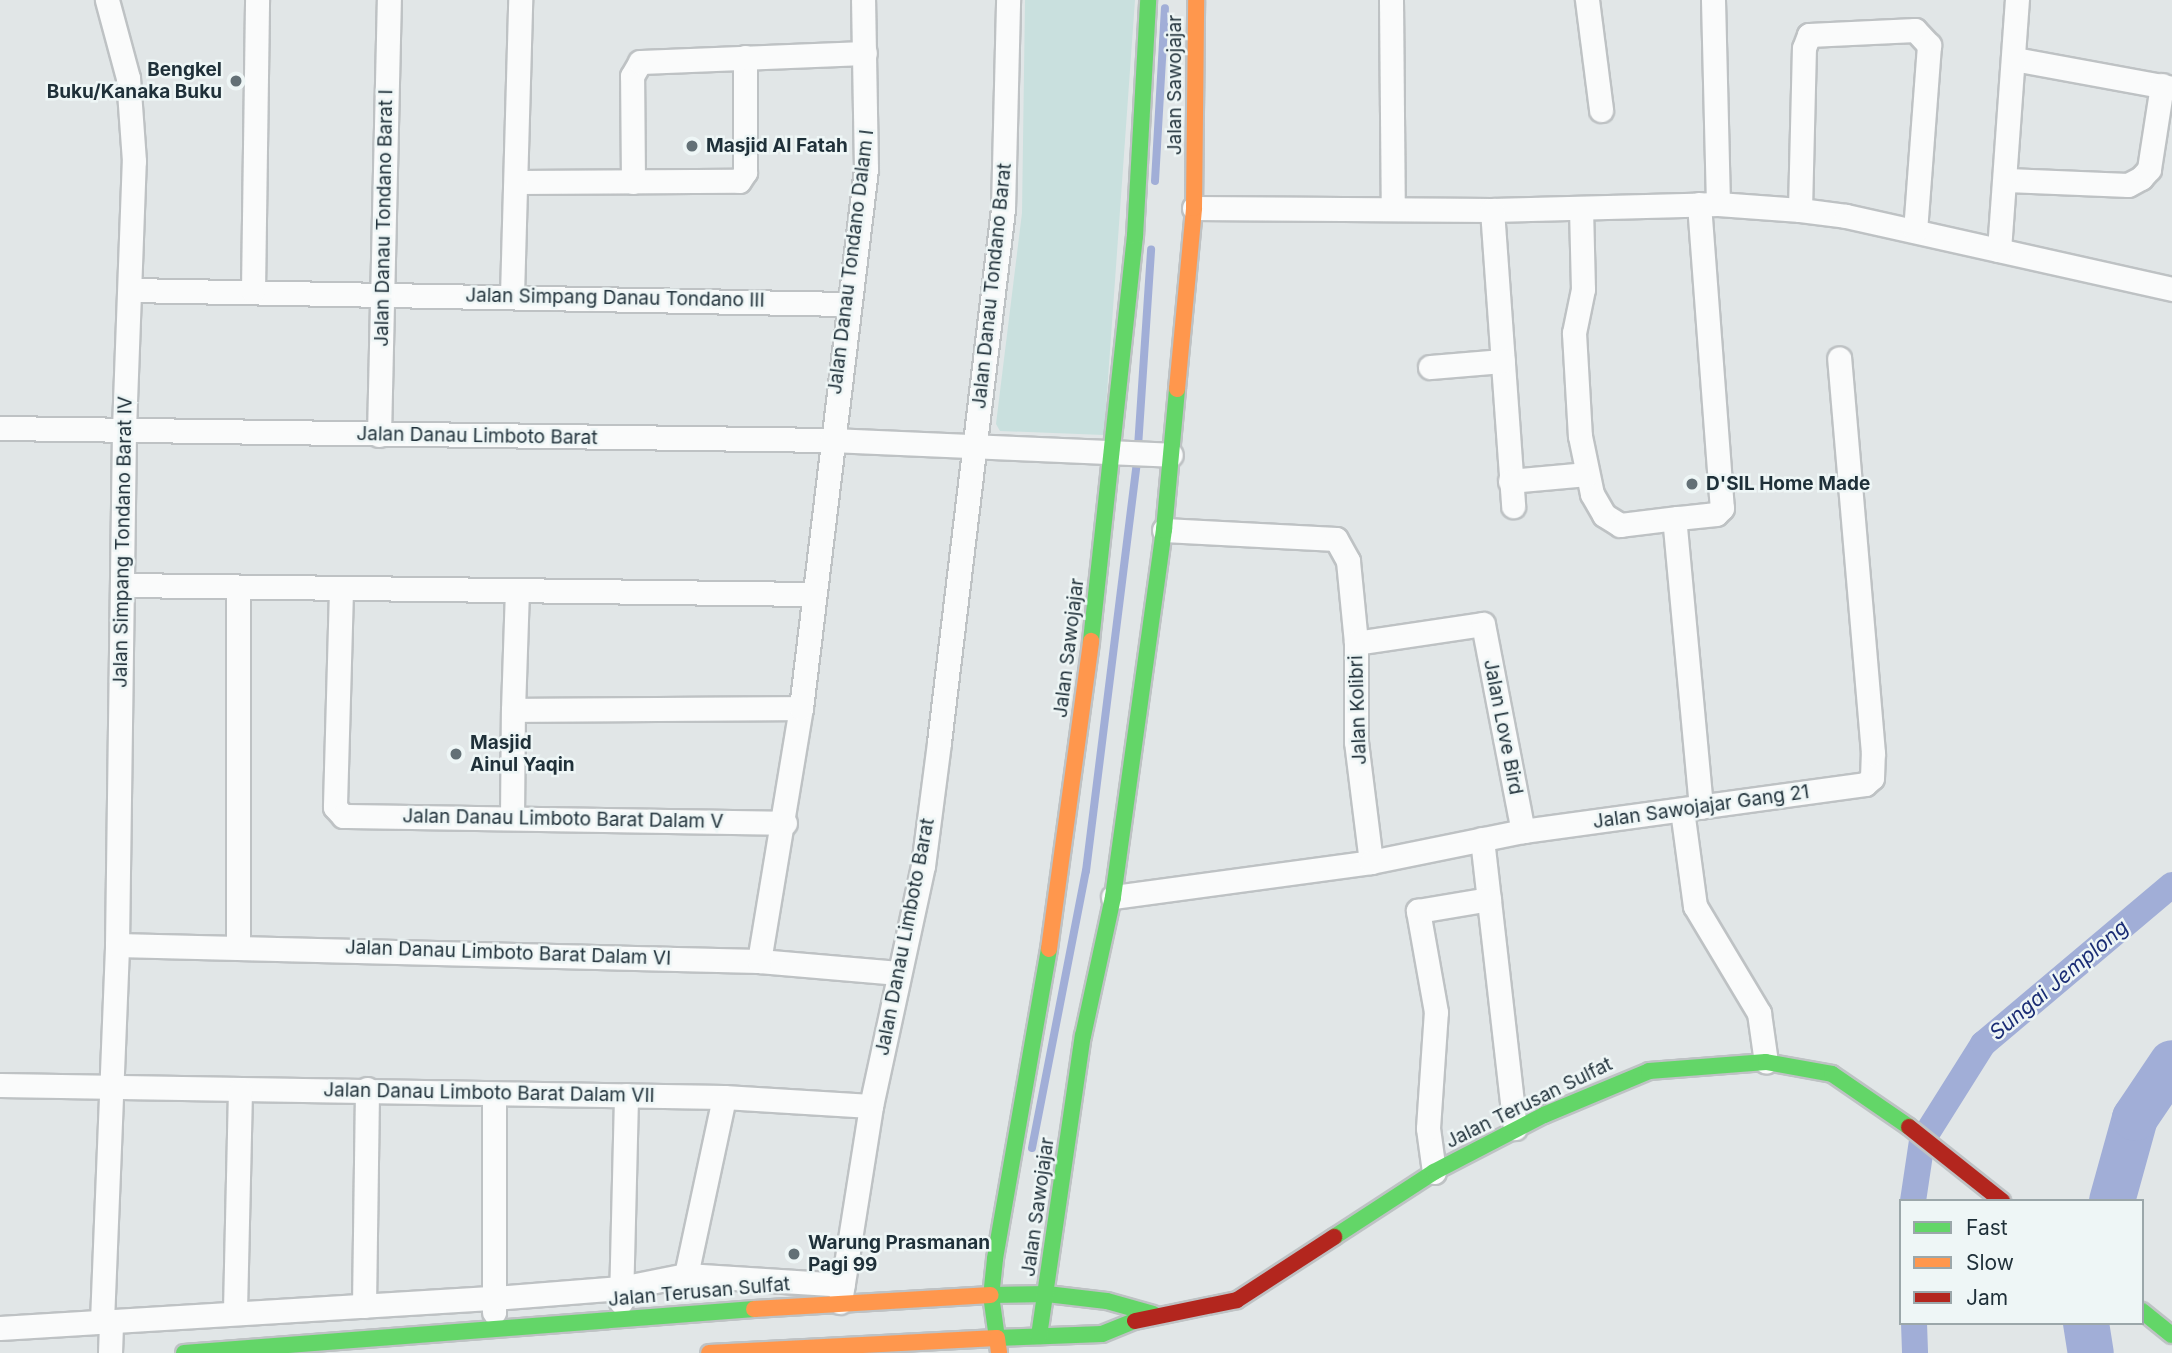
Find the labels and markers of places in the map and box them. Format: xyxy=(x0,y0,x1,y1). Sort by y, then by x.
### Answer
place label: Bengkel Buku/Kanaka Buku xyxy=(47,59,222,103)
marker: Bengkel Buku/Kanaka Buku xyxy=(228,73,244,89)
place label: Masjid Al Fatah xyxy=(706,135,848,157)
marker: Masjid Al Fatah xyxy=(684,138,700,154)
place label: D'SIL Home Made xyxy=(1706,473,1870,495)
marker: D'SIL Home Made xyxy=(1684,476,1700,492)
place label: Masjid Ainul Yaqin xyxy=(470,732,575,776)
marker: Masjid Ainul Yaqin xyxy=(448,746,464,762)
place label: Warung Prasmanan Pagi 99 xyxy=(808,1232,990,1276)
marker: Warung Prasmanan Pagi 99 xyxy=(786,1246,802,1262)

